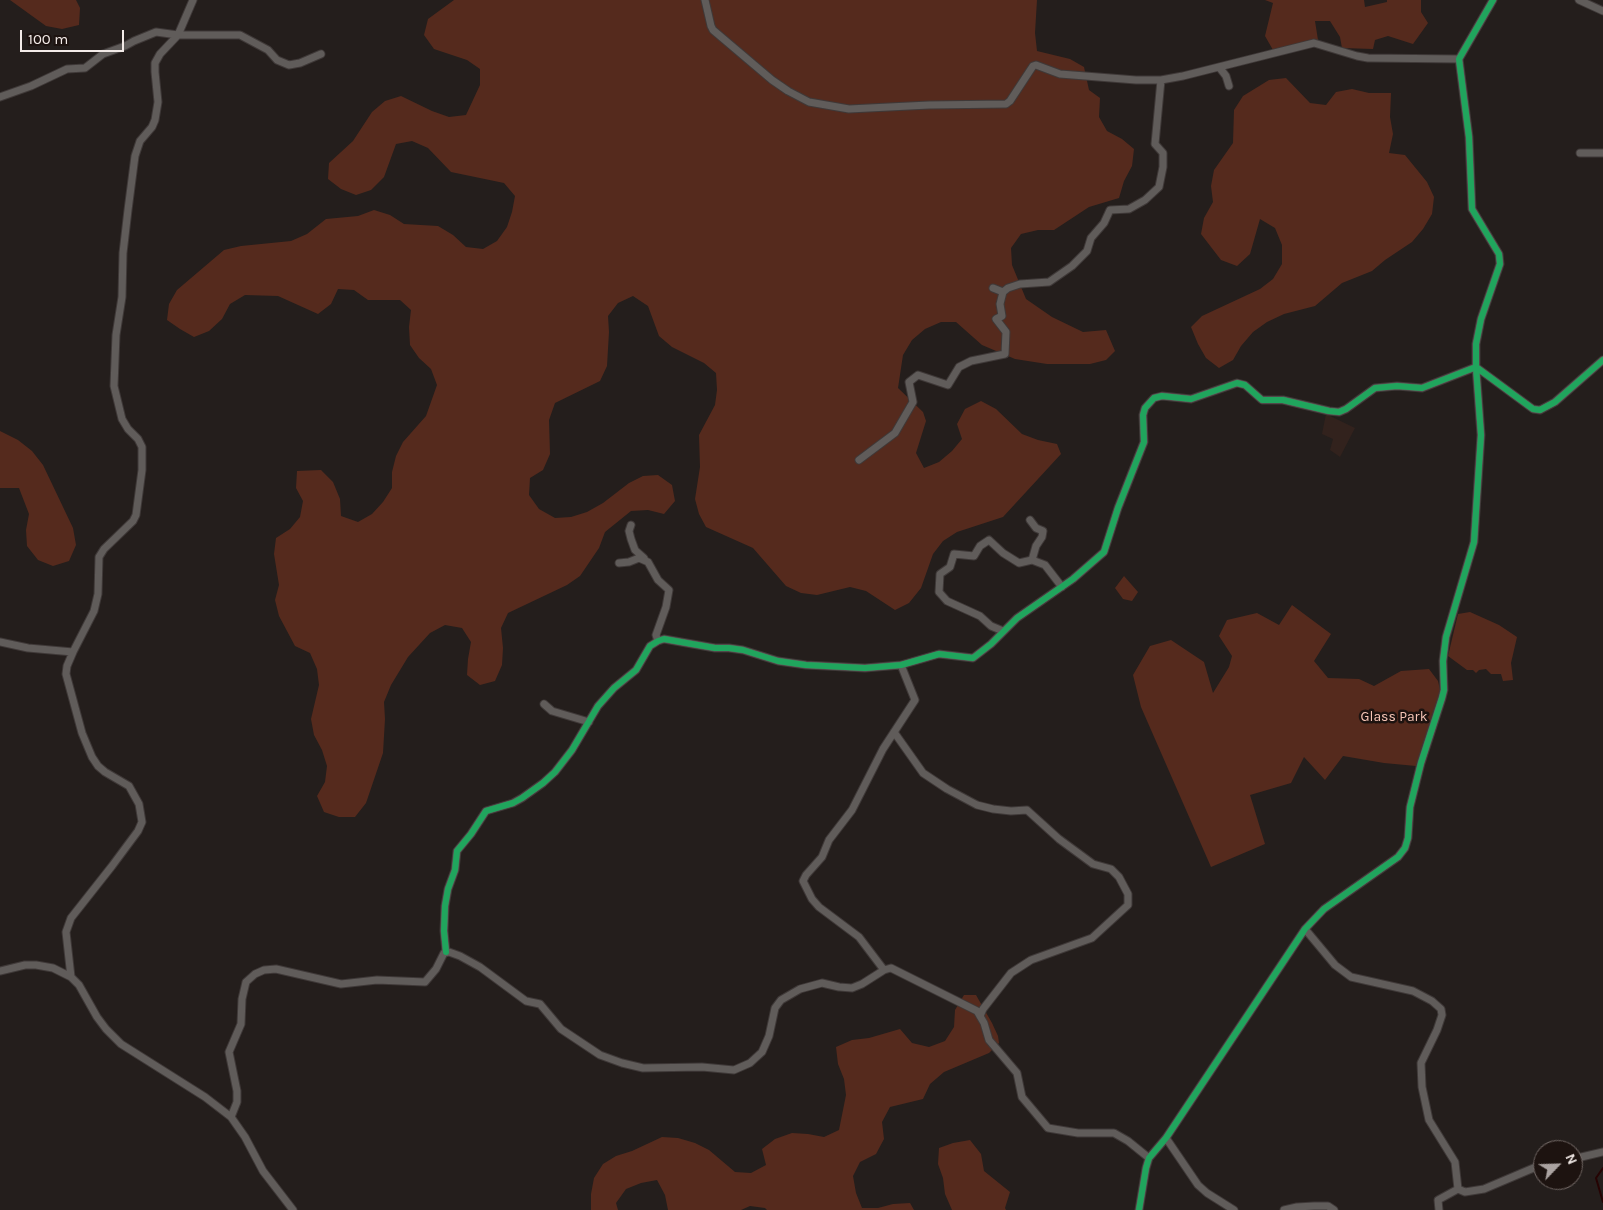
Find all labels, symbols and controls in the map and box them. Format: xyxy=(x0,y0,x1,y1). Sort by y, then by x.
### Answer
scale bar xyxy=(22,20,126,52)
text: 100 m xyxy=(28,30,68,48)
park label: Glass Park xyxy=(1360,709,1428,725)
north arrow xyxy=(1533,1140,1583,1190)
text: N xyxy=(1561,1151,1581,1167)

